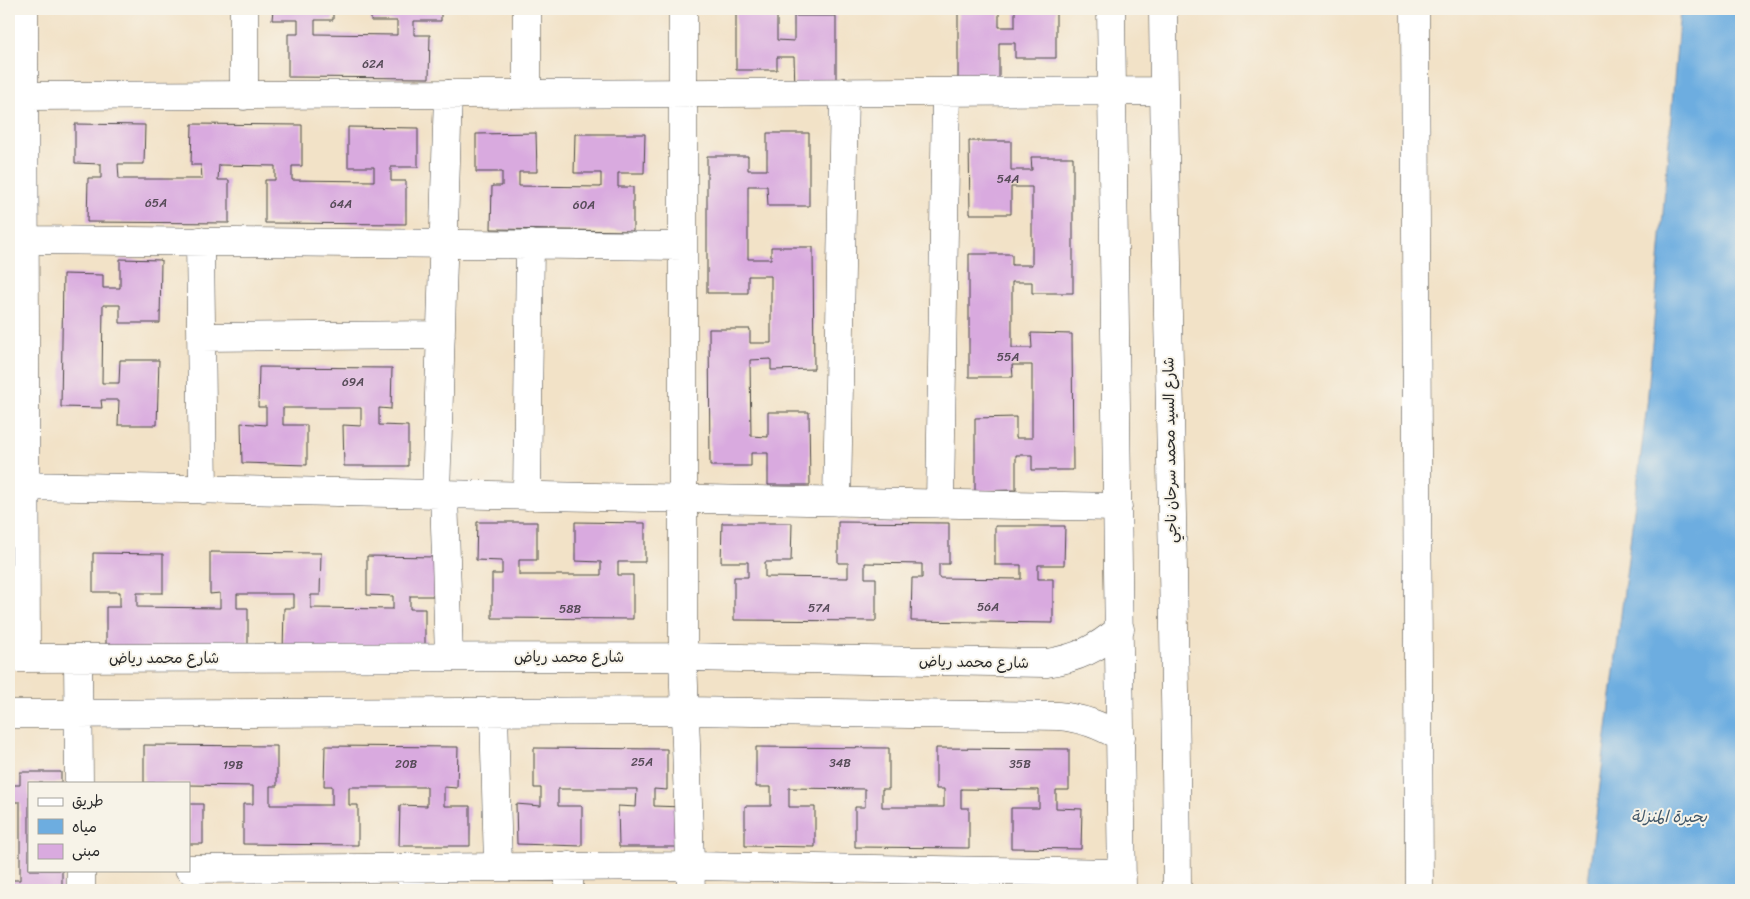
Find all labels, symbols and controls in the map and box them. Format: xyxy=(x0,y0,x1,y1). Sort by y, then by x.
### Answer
house number: 62A xyxy=(362,53,384,75)
house number: 54A xyxy=(997,168,1019,190)
house number: 65A xyxy=(145,192,167,214)
house number: 64A xyxy=(330,193,352,215)
house number: 60A xyxy=(573,194,595,216)
house number: 55A xyxy=(997,346,1019,368)
street label: شارع السيد محمد سرحان ناجي xyxy=(1155,357,1185,543)
house number: 69A xyxy=(342,371,364,393)
house number: 56A xyxy=(977,596,999,618)
house number: 57A xyxy=(808,597,830,619)
house number: 58B xyxy=(559,598,581,620)
street label: شارع محمد رياض xyxy=(514,644,624,670)
street label: شارع محمد رياض xyxy=(109,645,219,671)
street label: شارع محمد رياض xyxy=(919,648,1029,676)
house number: 25A xyxy=(631,751,653,773)
house number: 34B xyxy=(829,752,851,774)
house number: 20B xyxy=(395,753,417,775)
house number: 35B xyxy=(1009,753,1031,775)
house number: 19B xyxy=(223,754,243,776)
legend xyxy=(28,782,190,872)
text: طريق xyxy=(72,788,104,814)
water label: بحيرة المنزلة xyxy=(1631,802,1707,831)
text: مياه xyxy=(72,814,97,840)
text: مبنى xyxy=(72,838,100,864)

